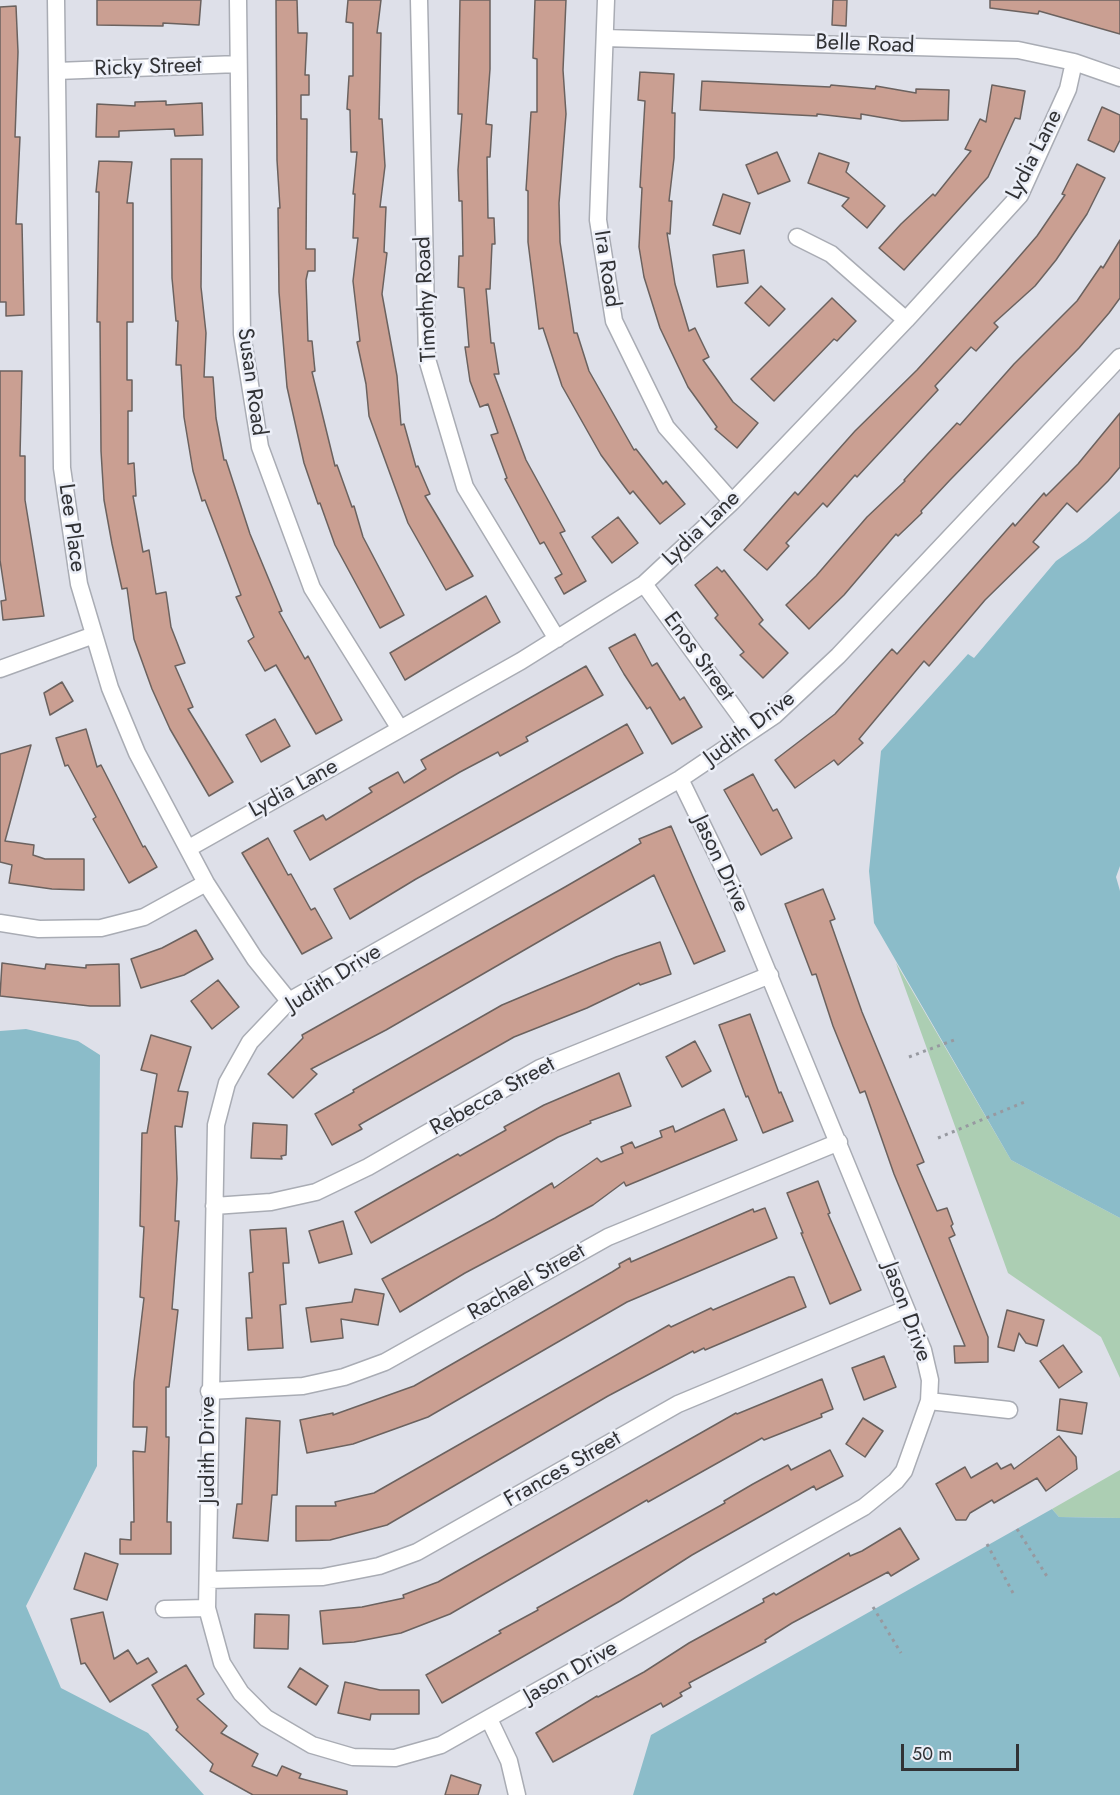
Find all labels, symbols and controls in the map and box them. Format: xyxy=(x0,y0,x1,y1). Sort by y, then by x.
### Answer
street label: Belle Road xyxy=(815,30,915,60)
street label: Ricky Street xyxy=(94,53,202,83)
street label: Lydia Lane xyxy=(1001,106,1069,204)
street label: Ira Road xyxy=(587,229,625,309)
street label: Timothy Road xyxy=(411,236,443,362)
street label: Susan Road xyxy=(230,326,272,438)
street label: Lee Place xyxy=(52,482,90,574)
street label: Lydia Lane xyxy=(658,486,746,572)
street label: Enos Street xyxy=(657,607,739,707)
street label: Judith Drive xyxy=(699,686,801,772)
street label: Lydia Lane xyxy=(245,754,343,824)
street label: Jason Drive xyxy=(686,811,754,917)
street label: Judith Drive xyxy=(281,939,387,1019)
street label: Rebecca Street xyxy=(426,1052,560,1142)
street label: Rachael Street xyxy=(464,1239,590,1327)
street label: Jason Drive xyxy=(876,1259,936,1365)
street label: Judith Drive xyxy=(196,1396,222,1504)
street label: Frances Street xyxy=(500,1426,626,1514)
street label: Jason Drive xyxy=(519,1636,623,1710)
scale bar xyxy=(904,1732,1022,1770)
text: 50 m xyxy=(912,1741,952,1767)

